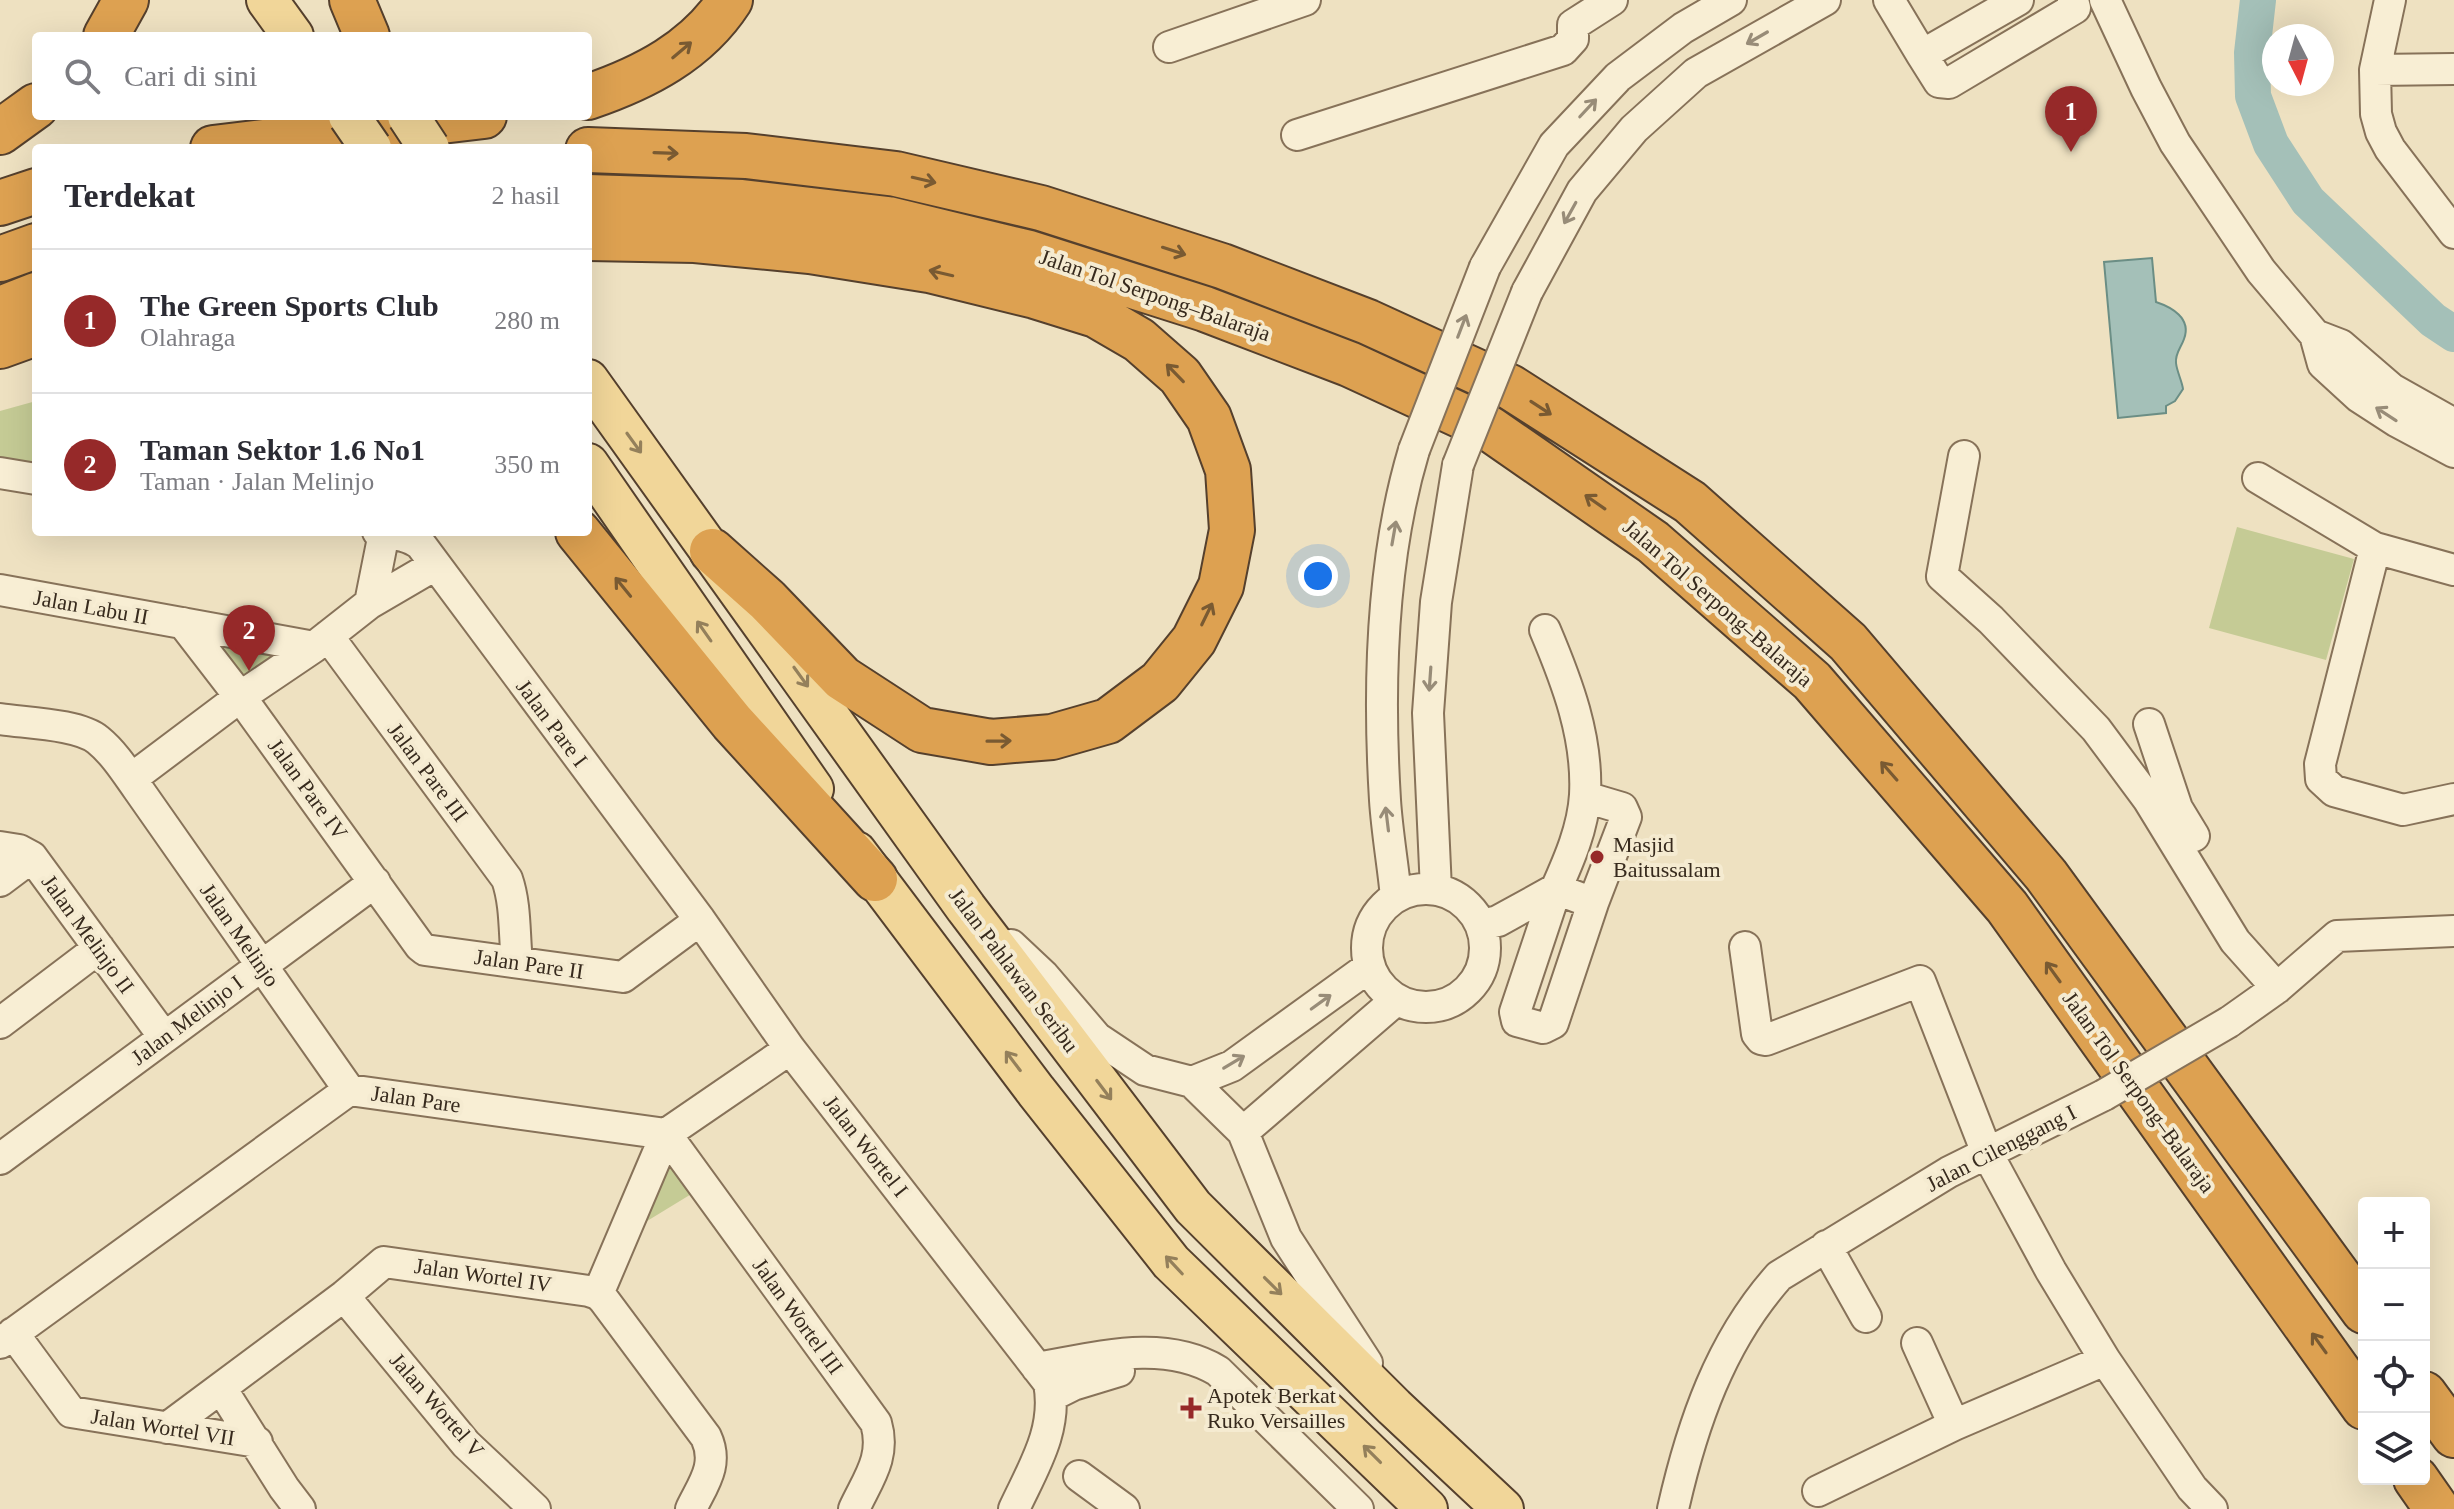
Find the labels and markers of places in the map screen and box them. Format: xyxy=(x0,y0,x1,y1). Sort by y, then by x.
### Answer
pin: 1 xyxy=(2045,86,2097,152)
pin: 2 xyxy=(223,605,275,671)
place label: Masjid Baitussalam xyxy=(1613,832,1721,882)
marker: Masjid Baitussalam xyxy=(1588,848,1606,866)
place label: Apotek Berkat Ruko Versailles xyxy=(1207,1383,1345,1433)
marker: Apotek Berkat Ruko Versailles xyxy=(1182,1399,1200,1417)

